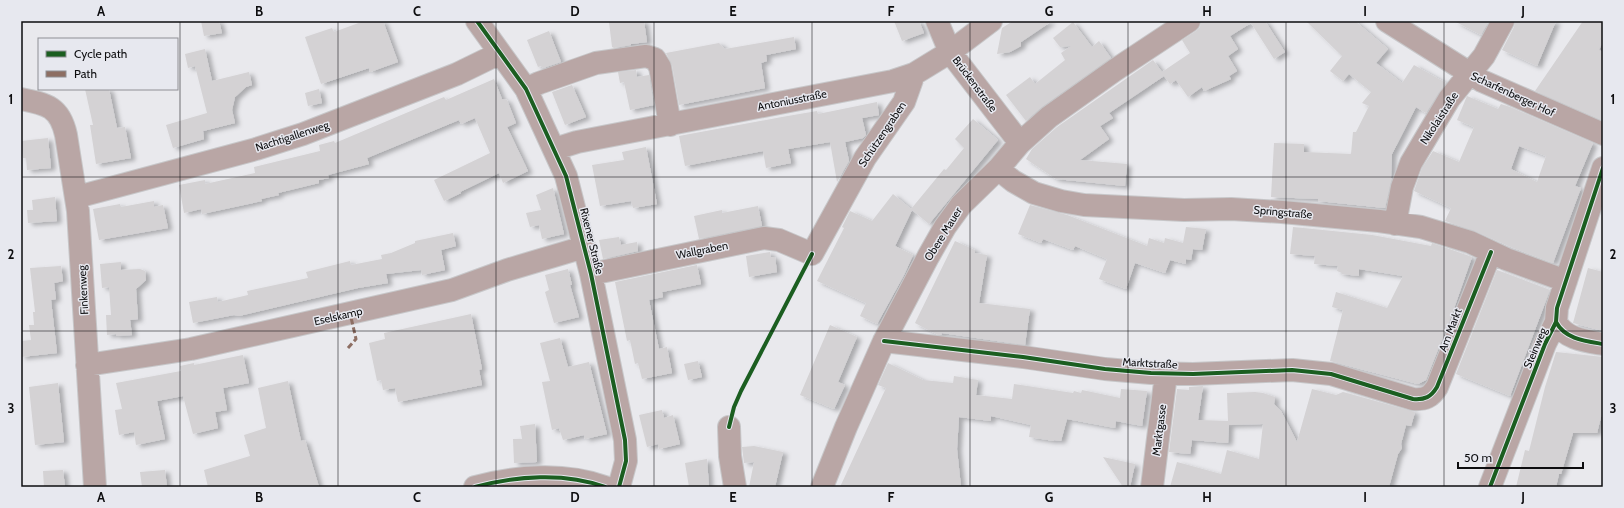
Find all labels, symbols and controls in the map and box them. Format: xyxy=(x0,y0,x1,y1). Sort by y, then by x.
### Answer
text: A xyxy=(97,3,106,19)
text: B xyxy=(255,3,263,19)
text: C xyxy=(413,3,421,19)
text: D xyxy=(570,3,580,19)
text: E xyxy=(729,3,737,19)
text: F xyxy=(888,3,895,19)
text: G xyxy=(1045,3,1054,19)
text: H xyxy=(1202,3,1212,19)
text: I xyxy=(1363,3,1367,19)
text: J xyxy=(1520,3,1525,19)
legend xyxy=(38,38,178,90)
text: Cycle path xyxy=(74,46,127,61)
street label: Brückenstraße xyxy=(950,53,1001,115)
text: Path xyxy=(74,66,97,81)
street label: Scharfenberger Hof xyxy=(1469,68,1557,120)
street label: Antoniusstraße xyxy=(756,86,828,114)
street label: Nikolaistraße xyxy=(1417,89,1461,147)
text: 1 xyxy=(9,91,13,107)
text: 1 xyxy=(1611,91,1615,107)
street label: Schützengraben xyxy=(855,99,909,169)
street label: Nachtigallenweg xyxy=(253,117,331,154)
street label: Springstraße xyxy=(1253,202,1313,222)
street label: Obere Mauer xyxy=(921,204,965,263)
street label: Rixener Straße xyxy=(577,206,607,276)
street label: Wallgraben xyxy=(675,238,729,262)
text: 2 xyxy=(8,246,15,262)
text: 2 xyxy=(1610,246,1617,262)
street label: Finkenweg xyxy=(75,264,91,315)
street label: Eselskamp xyxy=(312,304,364,328)
street label: Am Markt xyxy=(1435,306,1465,354)
street label: Steinweg xyxy=(1520,325,1550,371)
street label: Marktstraße xyxy=(1122,355,1178,371)
text: 3 xyxy=(7,400,15,416)
text: 3 xyxy=(1609,400,1617,416)
street label: Marktgasse xyxy=(1149,403,1169,457)
scale bar xyxy=(1458,444,1583,470)
text: 50 m xyxy=(1464,450,1492,465)
text: A xyxy=(97,489,106,505)
text: B xyxy=(255,489,263,505)
text: C xyxy=(413,489,421,505)
text: D xyxy=(570,489,580,505)
text: E xyxy=(729,489,737,505)
text: F xyxy=(888,489,895,505)
text: G xyxy=(1045,489,1054,505)
text: H xyxy=(1202,489,1212,505)
text: I xyxy=(1363,489,1367,505)
text: J xyxy=(1520,489,1525,505)

